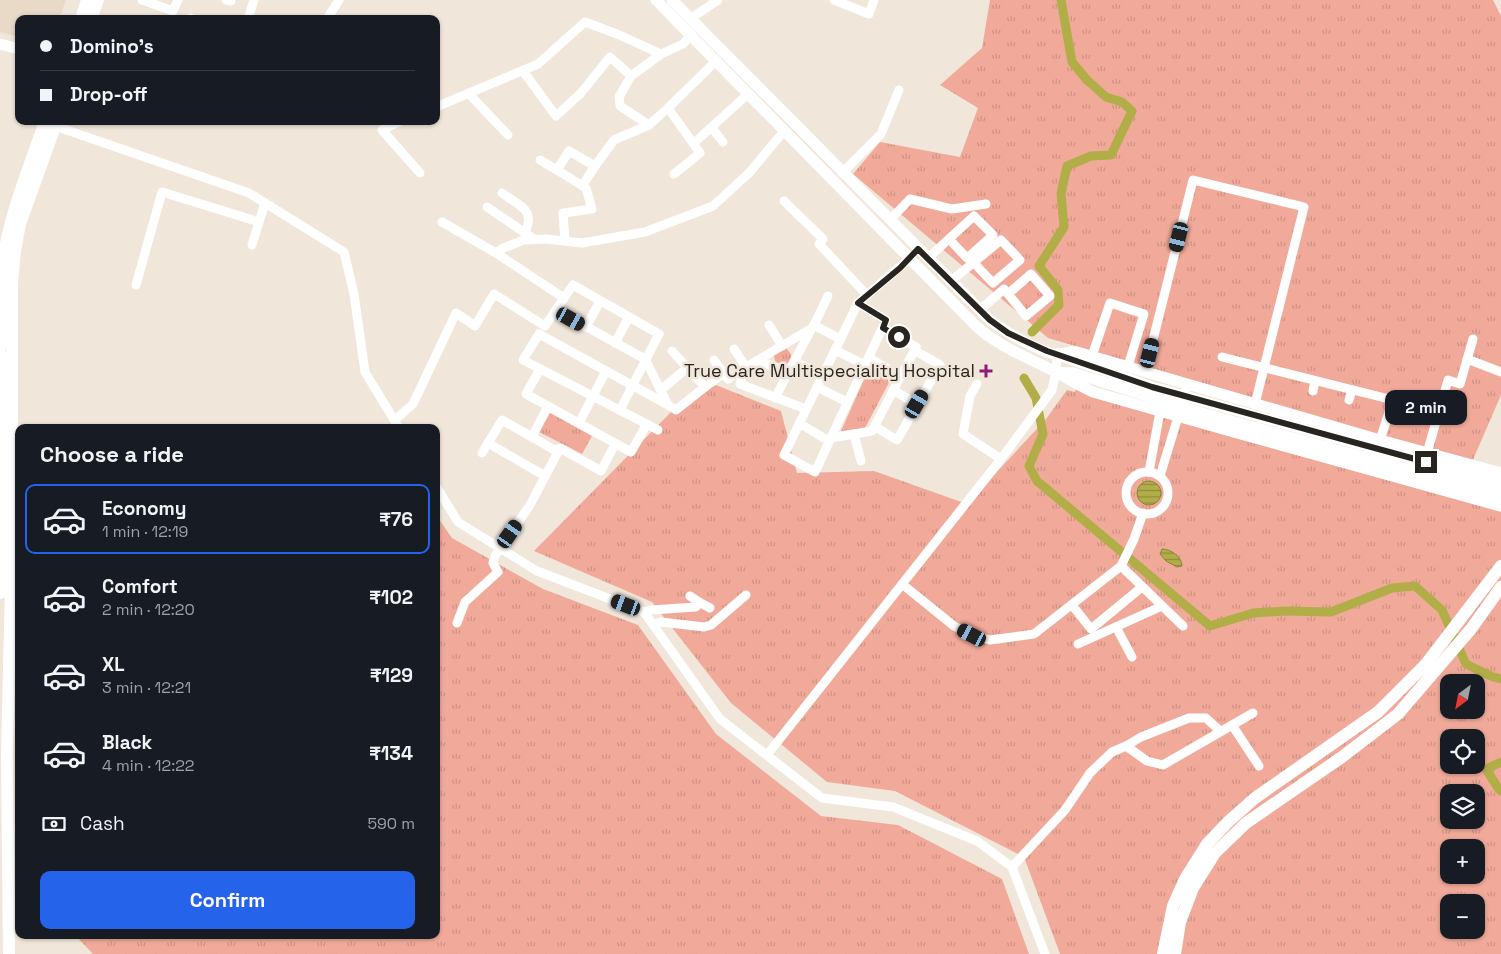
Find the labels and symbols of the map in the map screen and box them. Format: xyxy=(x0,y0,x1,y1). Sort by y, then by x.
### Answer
car xyxy=(1168,221,1189,253)
car xyxy=(554,305,587,333)
route start xyxy=(888,326,910,348)
car xyxy=(1139,337,1160,369)
place label: True Care Multispeciality Hospital xyxy=(684,359,975,382)
marker: True Care Multispeciality Hospital xyxy=(979,364,993,378)
car xyxy=(903,387,930,421)
callout: 2 min xyxy=(1385,390,1467,424)
route end xyxy=(1415,451,1437,473)
car xyxy=(495,517,524,551)
car xyxy=(609,593,642,617)
car xyxy=(955,622,988,648)
north arrow xyxy=(1440,674,1485,719)

